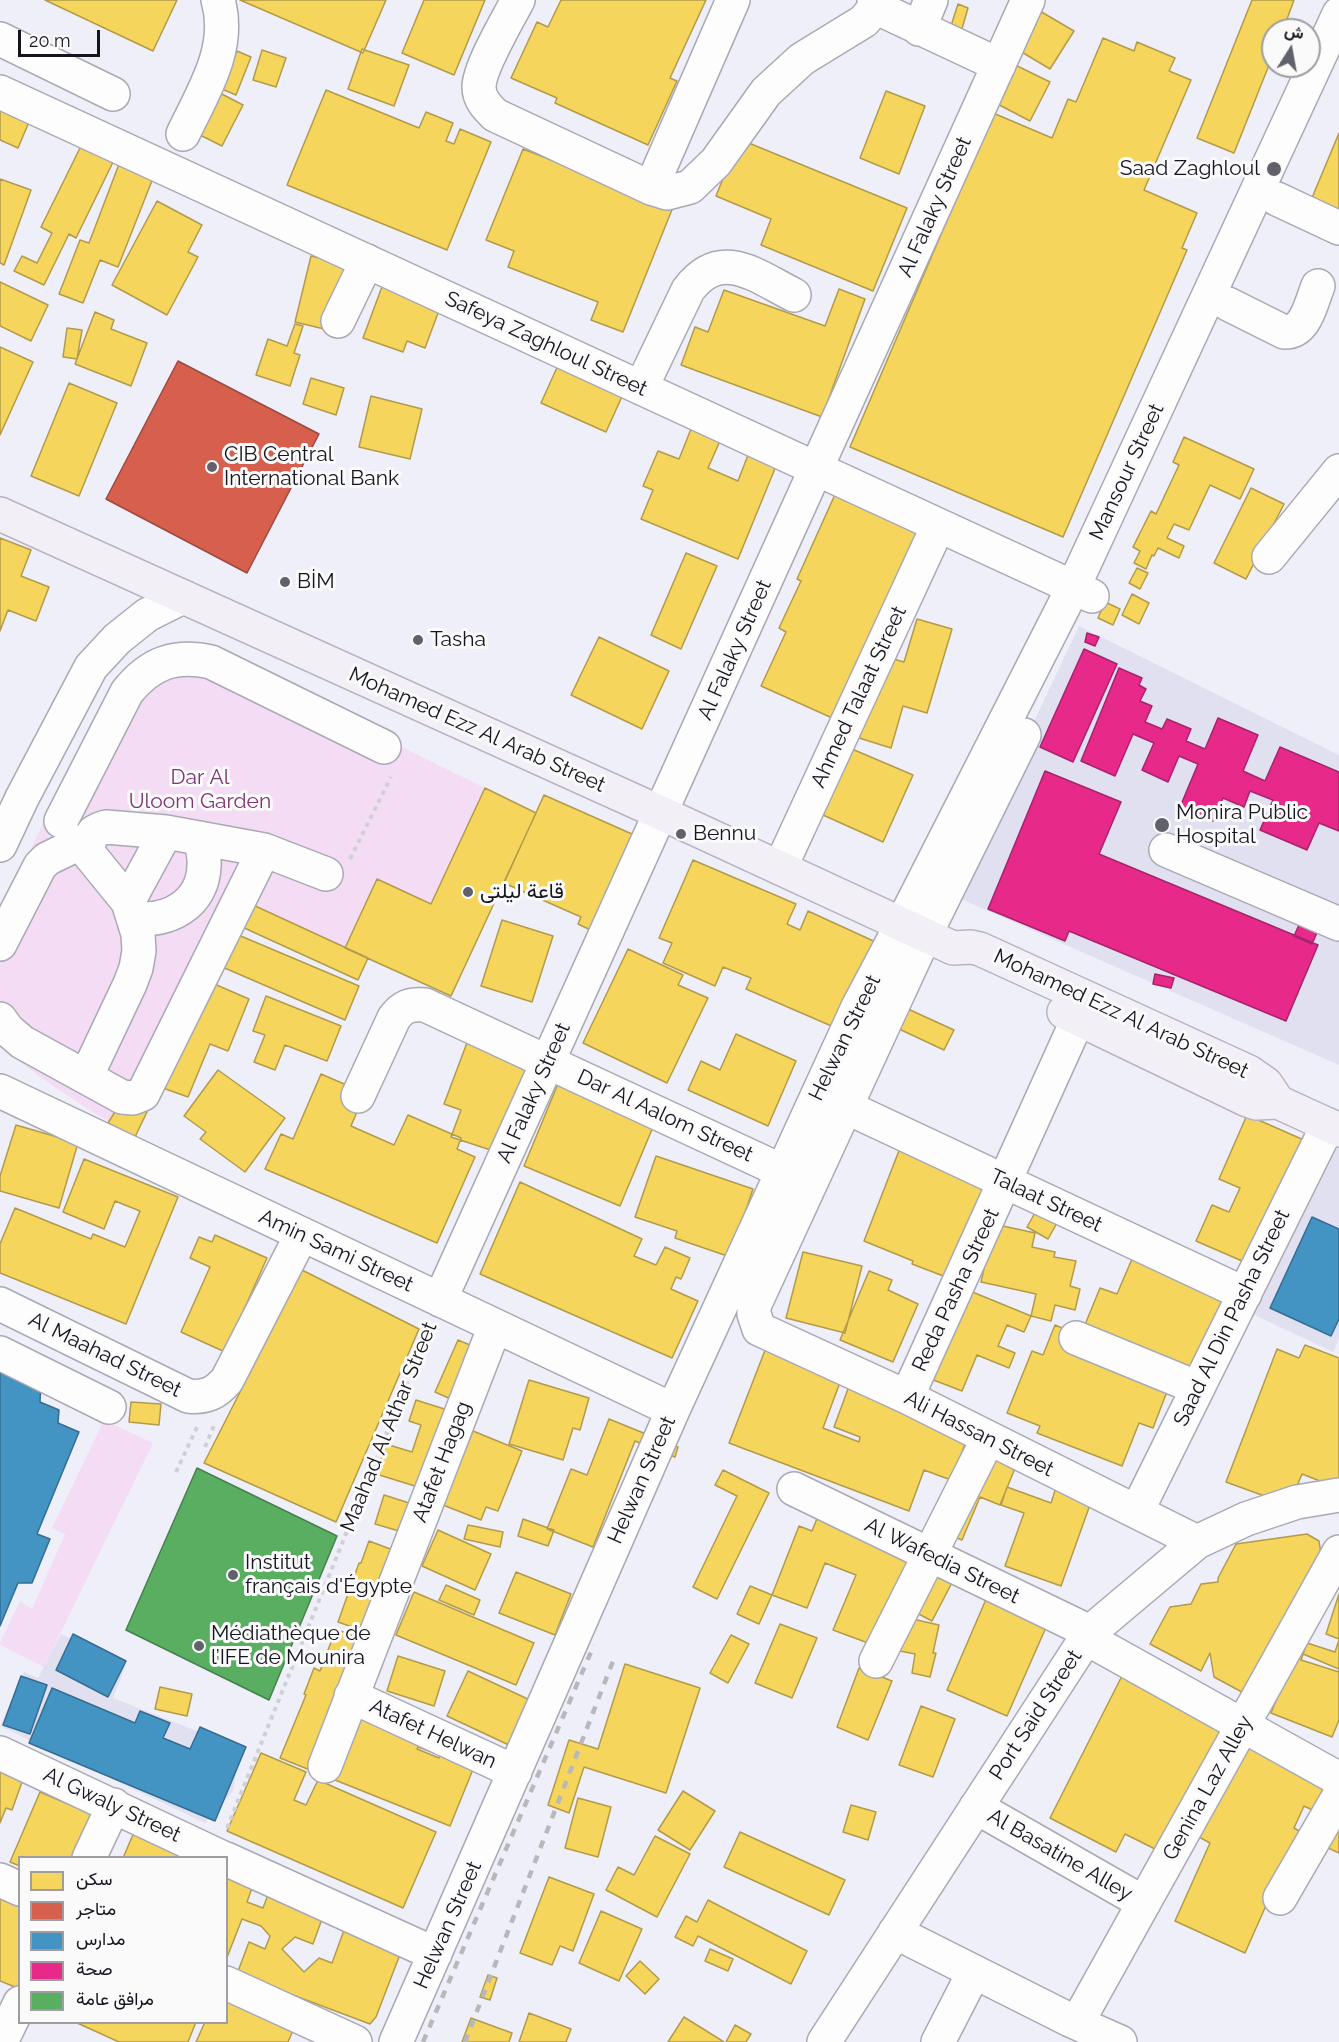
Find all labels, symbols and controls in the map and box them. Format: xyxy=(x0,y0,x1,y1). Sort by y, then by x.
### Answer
scale bar xyxy=(21,18,104,56)
north arrow xyxy=(1261,18,1321,78)
text: ش xyxy=(1283,21,1305,43)
text: 20 m xyxy=(29,30,71,51)
street label: Al Falaky Street xyxy=(893,133,977,281)
place label: Saad Zaghloul xyxy=(1120,156,1260,182)
marker: Saad Zaghloul xyxy=(1265,160,1283,178)
street label: Safeya Zaghloul Street xyxy=(441,286,651,402)
street label: Mansour Street xyxy=(1084,400,1170,544)
place label: CIB Central International Bank xyxy=(224,442,399,492)
marker: CIB Central International Bank xyxy=(205,460,219,474)
place label: BİM xyxy=(297,569,335,595)
marker: BİM xyxy=(278,575,292,589)
street label: Al Falaky Street xyxy=(693,576,777,724)
street label: Ahmed Talaat Street xyxy=(806,602,912,792)
place label: Tasha xyxy=(430,627,486,653)
marker: Tasha xyxy=(411,633,425,647)
street label: Mohamed Ezz Al Arab Street xyxy=(345,662,609,798)
park label: Dar Al Uloom Garden xyxy=(129,765,271,815)
place label: Monira Public Hospital xyxy=(1176,800,1308,850)
marker: Monira Public Hospital xyxy=(1153,816,1171,834)
place label: Bennu xyxy=(693,821,756,847)
marker: Bennu xyxy=(674,827,688,841)
place label: قاعة ليلتى xyxy=(480,879,564,905)
marker: قاعة ليلتى xyxy=(461,885,475,899)
street label: Mohamed Ezz Al Arab Street xyxy=(990,944,1252,1084)
street label: Helwan Street xyxy=(804,971,886,1105)
street label: Al Falaky Street xyxy=(492,1019,576,1167)
street label: Dar Al Aalom Street xyxy=(573,1064,757,1168)
street label: Talaat Street xyxy=(986,1164,1106,1238)
street label: Amin Sami Street xyxy=(255,1204,417,1298)
street label: Reda Pasha Street xyxy=(907,1204,1005,1376)
street label: Saad Al Din Pasha Street xyxy=(1168,1205,1296,1431)
street label: Al Maahad Street xyxy=(25,1307,185,1403)
street label: Maahad Al Athar Street xyxy=(335,1318,443,1536)
street label: Ali Hassan Street xyxy=(900,1385,1058,1483)
street label: Atafet Hagag xyxy=(407,1398,477,1526)
street label: Helwan Street xyxy=(603,1412,681,1548)
street label: Al Wafedia Street xyxy=(861,1513,1023,1609)
place label: Institut français d'Égypte xyxy=(245,1550,412,1600)
marker: Institut français d'Égypte xyxy=(226,1568,240,1582)
place label: Médiathèque de l’IFE de Mounira xyxy=(211,1621,371,1671)
marker: Médiathèque de l’IFE de Mounira xyxy=(192,1639,206,1653)
street label: Port Said Street xyxy=(984,1645,1088,1785)
street label: Atafet Helwan xyxy=(366,1694,500,1774)
street label: Genina Laz Alley xyxy=(1158,1711,1258,1865)
street label: Al Gwaly Street xyxy=(39,1762,185,1848)
street label: Al Basatine Alley xyxy=(983,1803,1137,1907)
legend xyxy=(18,1856,228,2024)
street label: Helwan Street xyxy=(409,1857,487,1993)
text: سكن xyxy=(76,1868,112,1889)
text: متاجر xyxy=(76,1898,116,1919)
text: مدارس xyxy=(76,1928,125,1949)
text: صحة xyxy=(76,1958,113,1979)
text: مرافق عامة xyxy=(76,1988,154,2009)

